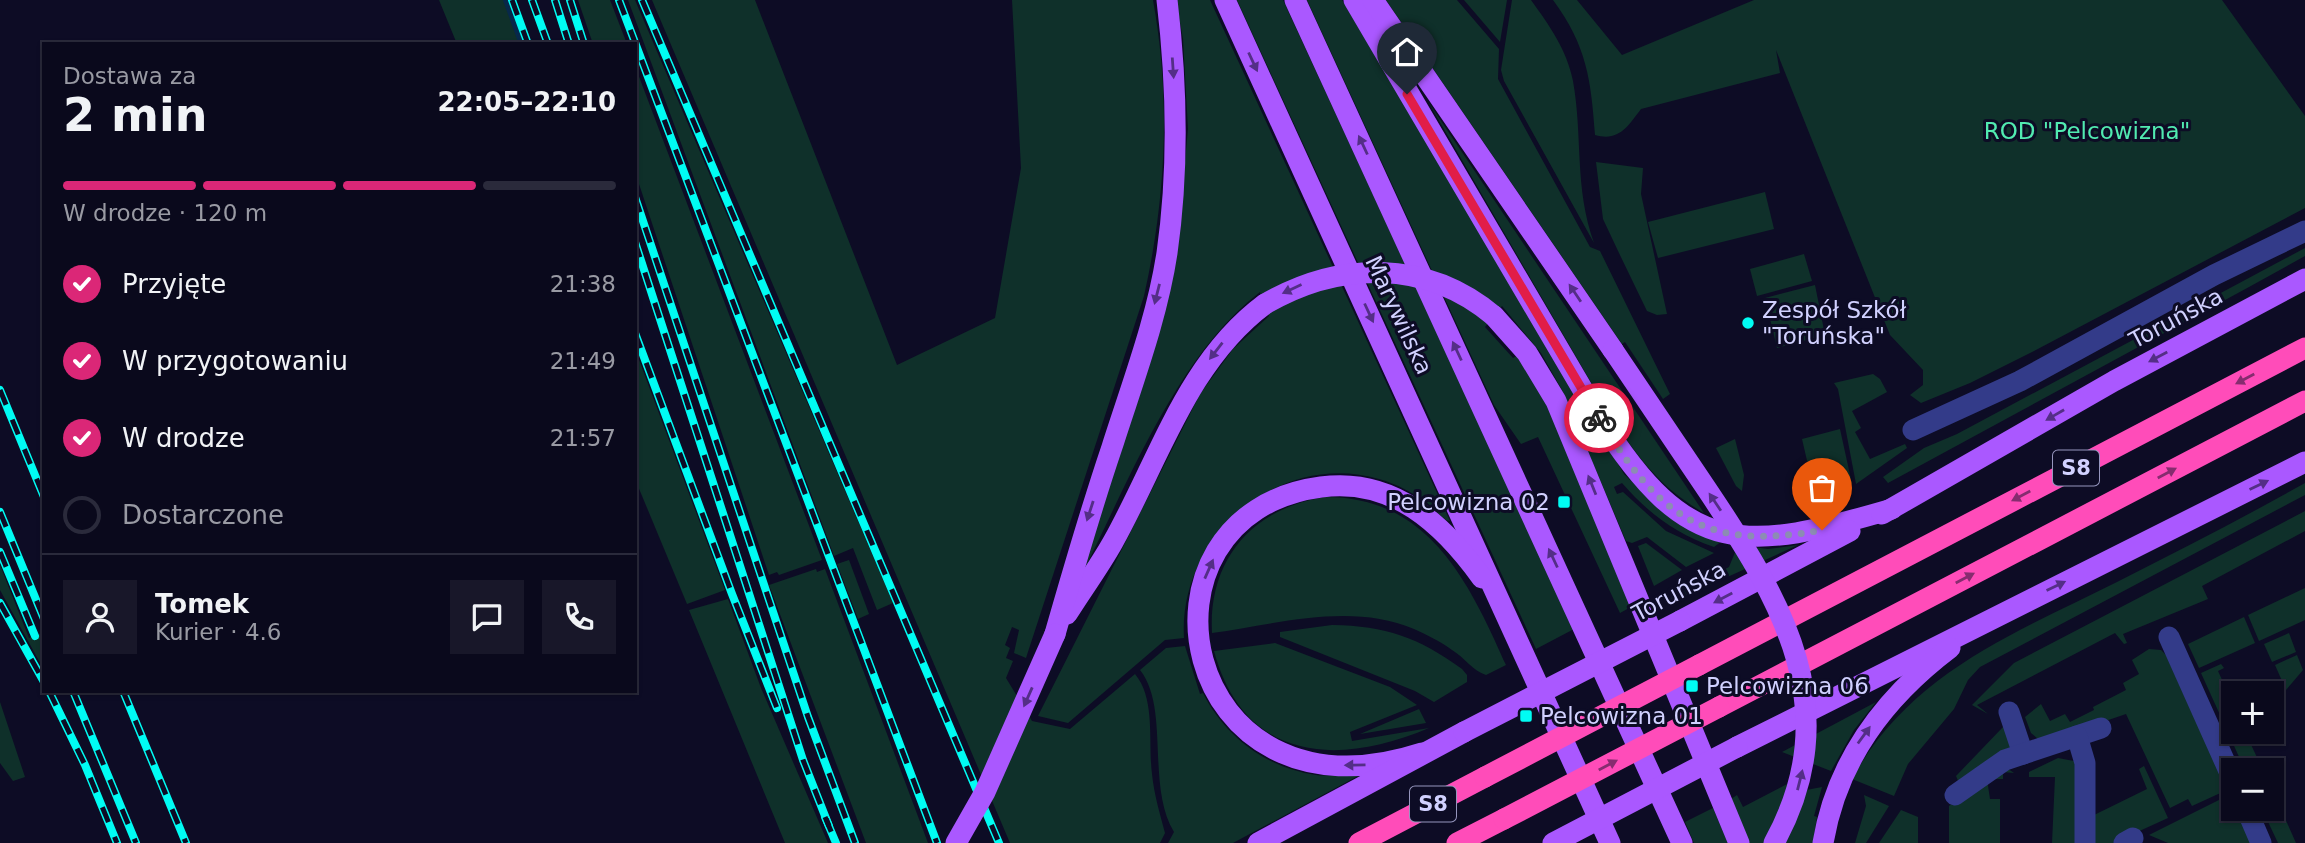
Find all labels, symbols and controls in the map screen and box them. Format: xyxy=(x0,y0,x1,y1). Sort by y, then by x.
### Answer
pin xyxy=(1377,22,1437,94)
icon: home xyxy=(1388,33,1426,71)
one-way arrow xyxy=(1248,52,1259,72)
one-way arrow xyxy=(1168,57,1179,79)
text: Dostawa za xyxy=(63,63,196,89)
text: 22:05–22:10 xyxy=(437,87,616,117)
text: 2 min xyxy=(63,88,207,142)
park label: ROD "Pelcowizna" xyxy=(1984,118,2190,144)
one-way arrow xyxy=(1357,135,1369,155)
text: W drodze · 120 m xyxy=(63,200,267,226)
street label: Marywilska xyxy=(1360,252,1438,378)
icon: check xyxy=(63,265,101,303)
text: Przyjęte xyxy=(122,269,226,299)
text: 21:38 xyxy=(550,271,616,297)
one-way arrow xyxy=(1151,283,1162,305)
street label: Toruńska xyxy=(2124,283,2227,354)
one-way arrow xyxy=(1282,284,1302,295)
one-way arrow xyxy=(1569,284,1582,303)
place label: Zespół Szkół "Toruńska" xyxy=(1762,297,1907,349)
one-way arrow xyxy=(1363,303,1375,323)
marker: Zespół Szkół "Toruńska" xyxy=(1740,315,1756,331)
one-way arrow xyxy=(1452,341,1463,362)
icon: check xyxy=(63,342,101,380)
one-way arrow xyxy=(1209,342,1224,360)
text: W przygotowaniu xyxy=(122,346,348,376)
text: 21:49 xyxy=(550,348,616,374)
one-way arrow xyxy=(2148,351,2168,363)
one-way arrow xyxy=(2234,373,2254,385)
courier xyxy=(1564,383,1634,453)
icon: bike xyxy=(1580,399,1618,437)
one-way arrow xyxy=(2045,409,2064,421)
icon: check xyxy=(63,419,101,457)
text: W drodze xyxy=(122,423,245,453)
text: 21:57 xyxy=(550,425,616,451)
road number: S8 xyxy=(2053,450,2099,486)
pin xyxy=(1792,458,1852,530)
one-way arrow xyxy=(2157,467,2177,479)
icon: bag xyxy=(1803,469,1841,507)
one-way arrow xyxy=(1586,475,1597,496)
one-way arrow xyxy=(2250,479,2270,491)
place label: Pelcowizna 02 xyxy=(1387,489,1550,515)
one-way arrow xyxy=(2011,490,2031,502)
one-way arrow xyxy=(1708,493,1722,511)
marker: Pelcowizna 02 xyxy=(1556,494,1572,510)
text: Dostarczone xyxy=(122,500,284,530)
one-way arrow xyxy=(1084,501,1095,522)
one-way arrow xyxy=(1547,548,1559,568)
street label: Toruńska xyxy=(1627,556,1730,627)
one-way arrow xyxy=(1203,559,1215,579)
one-way arrow xyxy=(1955,572,1975,584)
button: person xyxy=(63,580,137,654)
button: chat xyxy=(450,580,524,654)
button: phone xyxy=(542,580,616,654)
one-way arrow xyxy=(2046,581,2066,592)
text: Tomek xyxy=(155,589,249,619)
one-way arrow xyxy=(1713,593,1733,604)
text: Kurier · 4.6 xyxy=(155,619,281,645)
place label: Pelcowizna 06 xyxy=(1706,673,1869,699)
marker: Pelcowizna 06 xyxy=(1684,678,1700,694)
map controls xyxy=(2221,681,2284,821)
button: + xyxy=(2221,681,2284,744)
one-way arrow xyxy=(1022,686,1033,707)
place label: Pelcowizna 01 xyxy=(1540,703,1703,729)
marker: Pelcowizna 01 xyxy=(1518,708,1534,724)
one-way arrow xyxy=(1857,726,1872,744)
button: − xyxy=(2221,758,2284,821)
one-way arrow xyxy=(1344,759,1366,770)
one-way arrow xyxy=(1598,759,1618,771)
one-way arrow xyxy=(1795,769,1806,791)
road number: S8 xyxy=(1410,786,1456,822)

